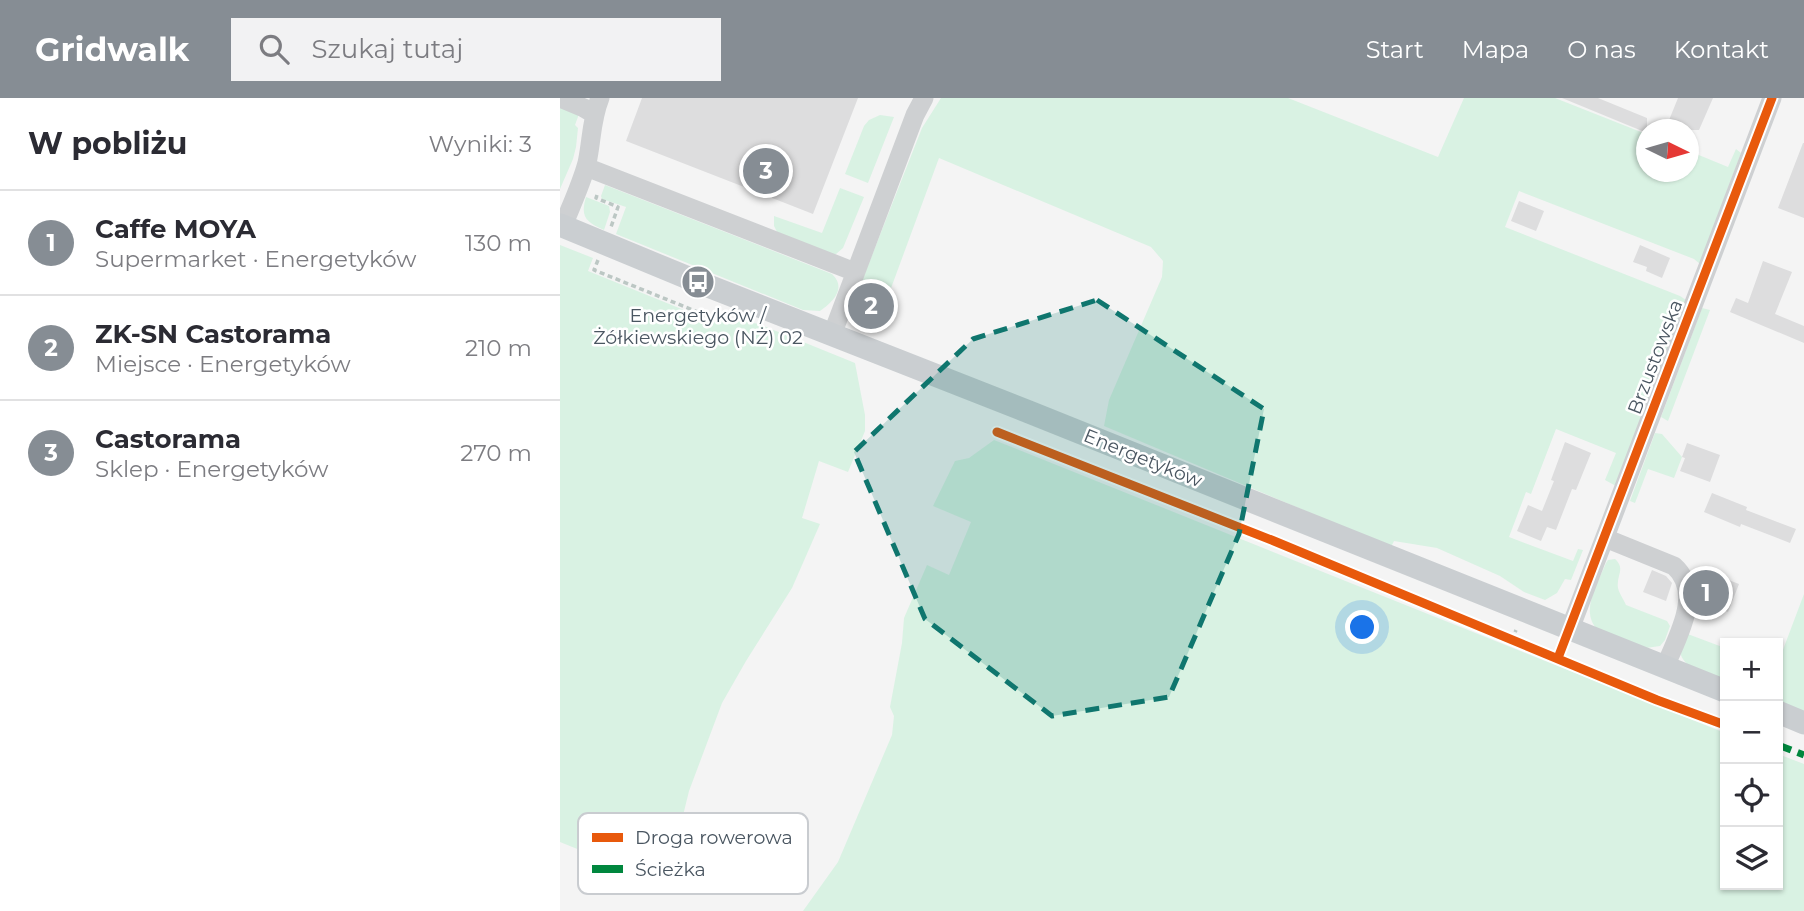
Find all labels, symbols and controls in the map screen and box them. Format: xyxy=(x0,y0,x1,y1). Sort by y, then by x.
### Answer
search box xyxy=(231,18,721,81)
text: Gridwalk xyxy=(35,29,189,69)
icon: search xyxy=(255,30,293,68)
text: Szukaj tutaj xyxy=(311,33,463,65)
text: Start xyxy=(1366,35,1424,64)
text: Mapa xyxy=(1462,35,1529,64)
text: O nas xyxy=(1567,35,1636,64)
text: Kontakt xyxy=(1674,35,1769,64)
north arrow xyxy=(1636,119,1699,182)
text: W pobliżu xyxy=(28,125,187,162)
text: Wyniki: 3 xyxy=(428,130,532,158)
pin: 3 xyxy=(743,145,789,197)
text: Caffe MOYA xyxy=(95,213,256,245)
text: 1 xyxy=(46,229,56,257)
text: 130 m xyxy=(465,229,532,257)
text: Supermarket · Energetyków xyxy=(95,245,416,273)
bus stop icon: Energetyków / Żółkiewskiego (NŻ) 02 xyxy=(679,263,717,301)
pin: 2 xyxy=(848,280,894,332)
street label: Brzustowska xyxy=(1623,296,1687,418)
place label: Energetyków / Żółkiewskiego (NŻ) 02 xyxy=(593,304,803,349)
text: ZK-SN Castorama xyxy=(95,318,331,350)
text: 2 xyxy=(44,334,58,362)
text: 210 m xyxy=(465,334,532,362)
text: Miejsce · Energetyków xyxy=(95,350,351,378)
text: Castorama xyxy=(95,423,241,455)
street label: Energetyków xyxy=(1080,424,1206,492)
text: 3 xyxy=(44,439,58,467)
text: 270 m xyxy=(460,439,532,467)
text: Sklep · Energetyków xyxy=(95,455,328,483)
pin: 1 xyxy=(1683,567,1729,619)
your location xyxy=(1345,610,1379,644)
map controls xyxy=(1720,638,1783,890)
button: + xyxy=(1720,638,1783,701)
button: − xyxy=(1720,701,1783,764)
button: locate xyxy=(1720,764,1783,827)
legend xyxy=(578,813,808,894)
text: Droga rowerowa xyxy=(635,826,793,849)
button: layers xyxy=(1720,827,1783,890)
text: Ścieżka xyxy=(635,858,706,881)

